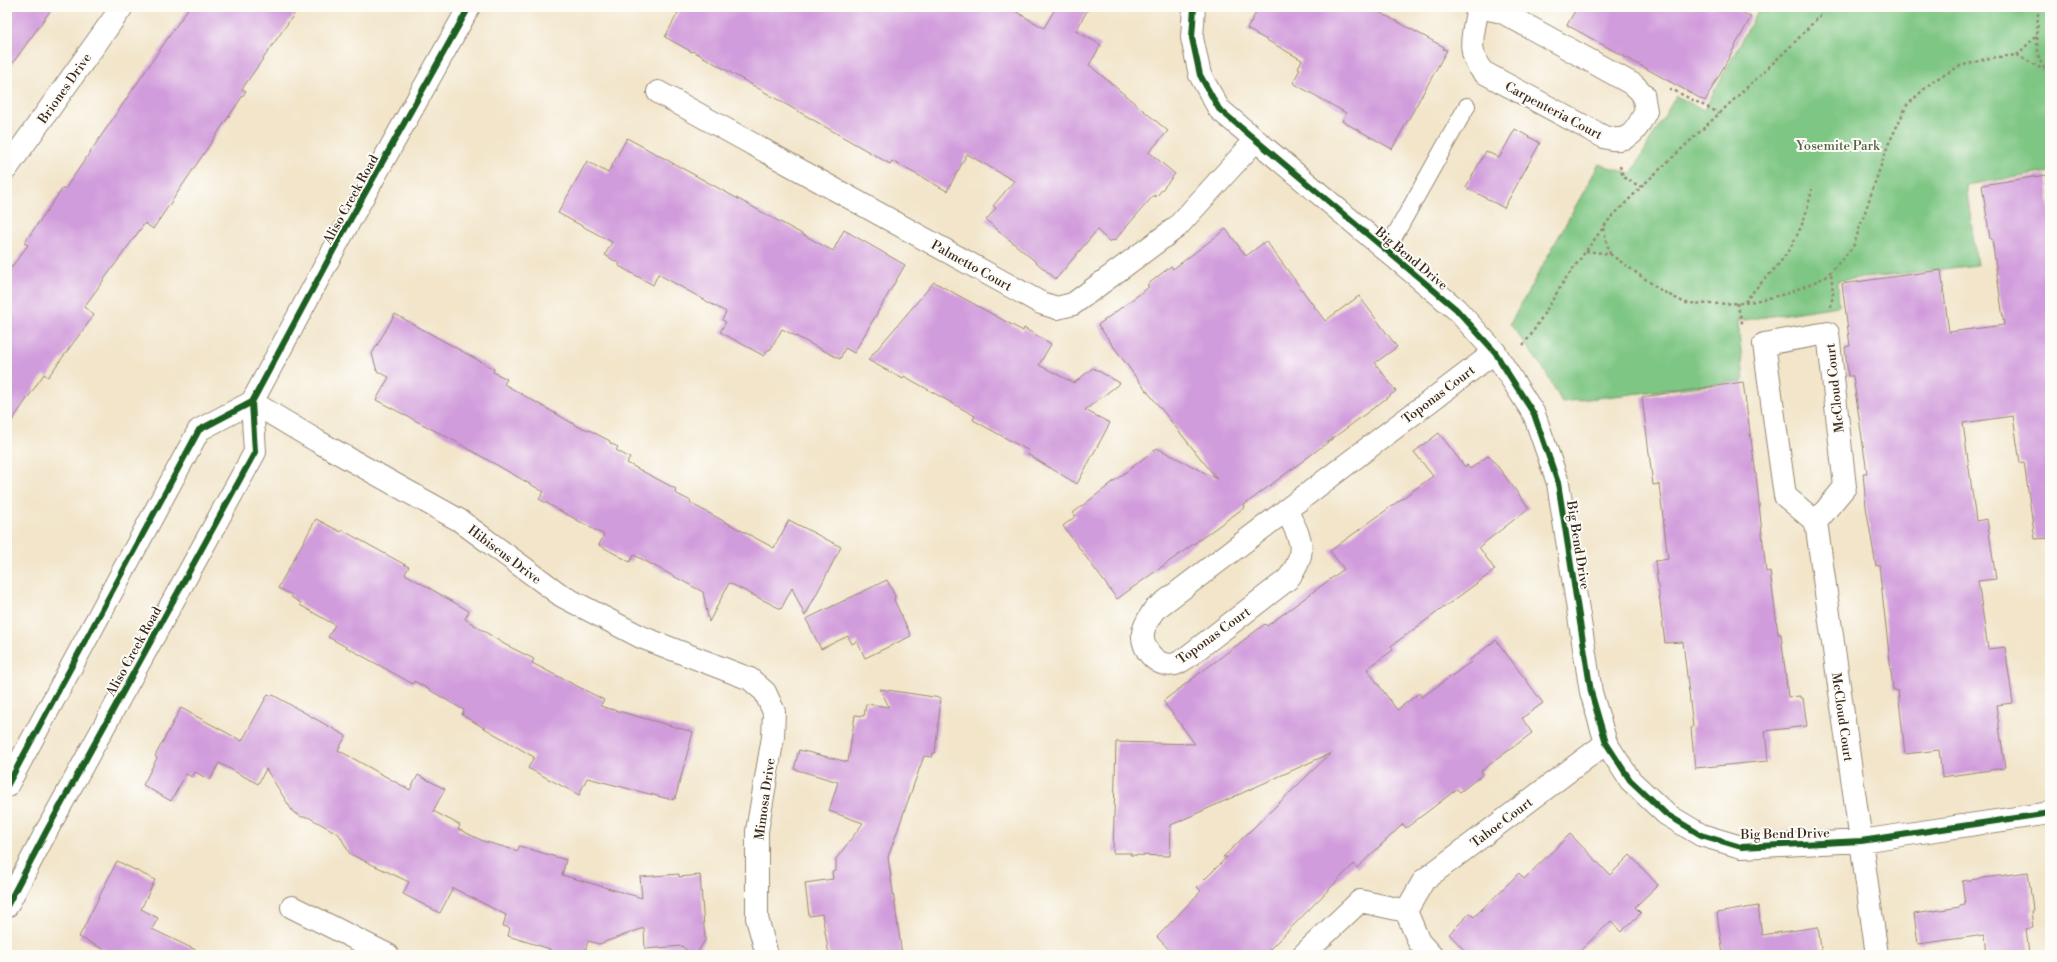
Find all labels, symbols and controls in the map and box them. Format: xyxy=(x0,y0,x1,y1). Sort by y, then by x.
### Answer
street label: Briones Drive xyxy=(34,50,95,128)
street label: Carpenteria Court xyxy=(1502,78,1605,143)
park label: Yosemite Park xyxy=(1795,138,1881,154)
street label: Aliso Creek Road xyxy=(319,151,382,248)
street label: Big Bend Drive xyxy=(1371,223,1451,294)
street label: Palmetto Court xyxy=(928,237,1015,295)
street label: McCloud Court xyxy=(1822,342,1848,433)
street label: Toponas Court xyxy=(1399,362,1478,427)
street label: Big Bend Drive xyxy=(1563,499,1593,591)
street label: Hibiscus Drive xyxy=(465,522,545,588)
street label: Aliso Creek Road xyxy=(102,603,165,700)
street label: Toponas Court xyxy=(1174,604,1254,668)
street label: McCloud Court xyxy=(1828,672,1856,763)
street label: Mimosa Drive xyxy=(751,757,779,841)
street label: Tahoe Court xyxy=(1467,794,1536,851)
street label: Big Bend Drive xyxy=(1739,825,1830,843)

